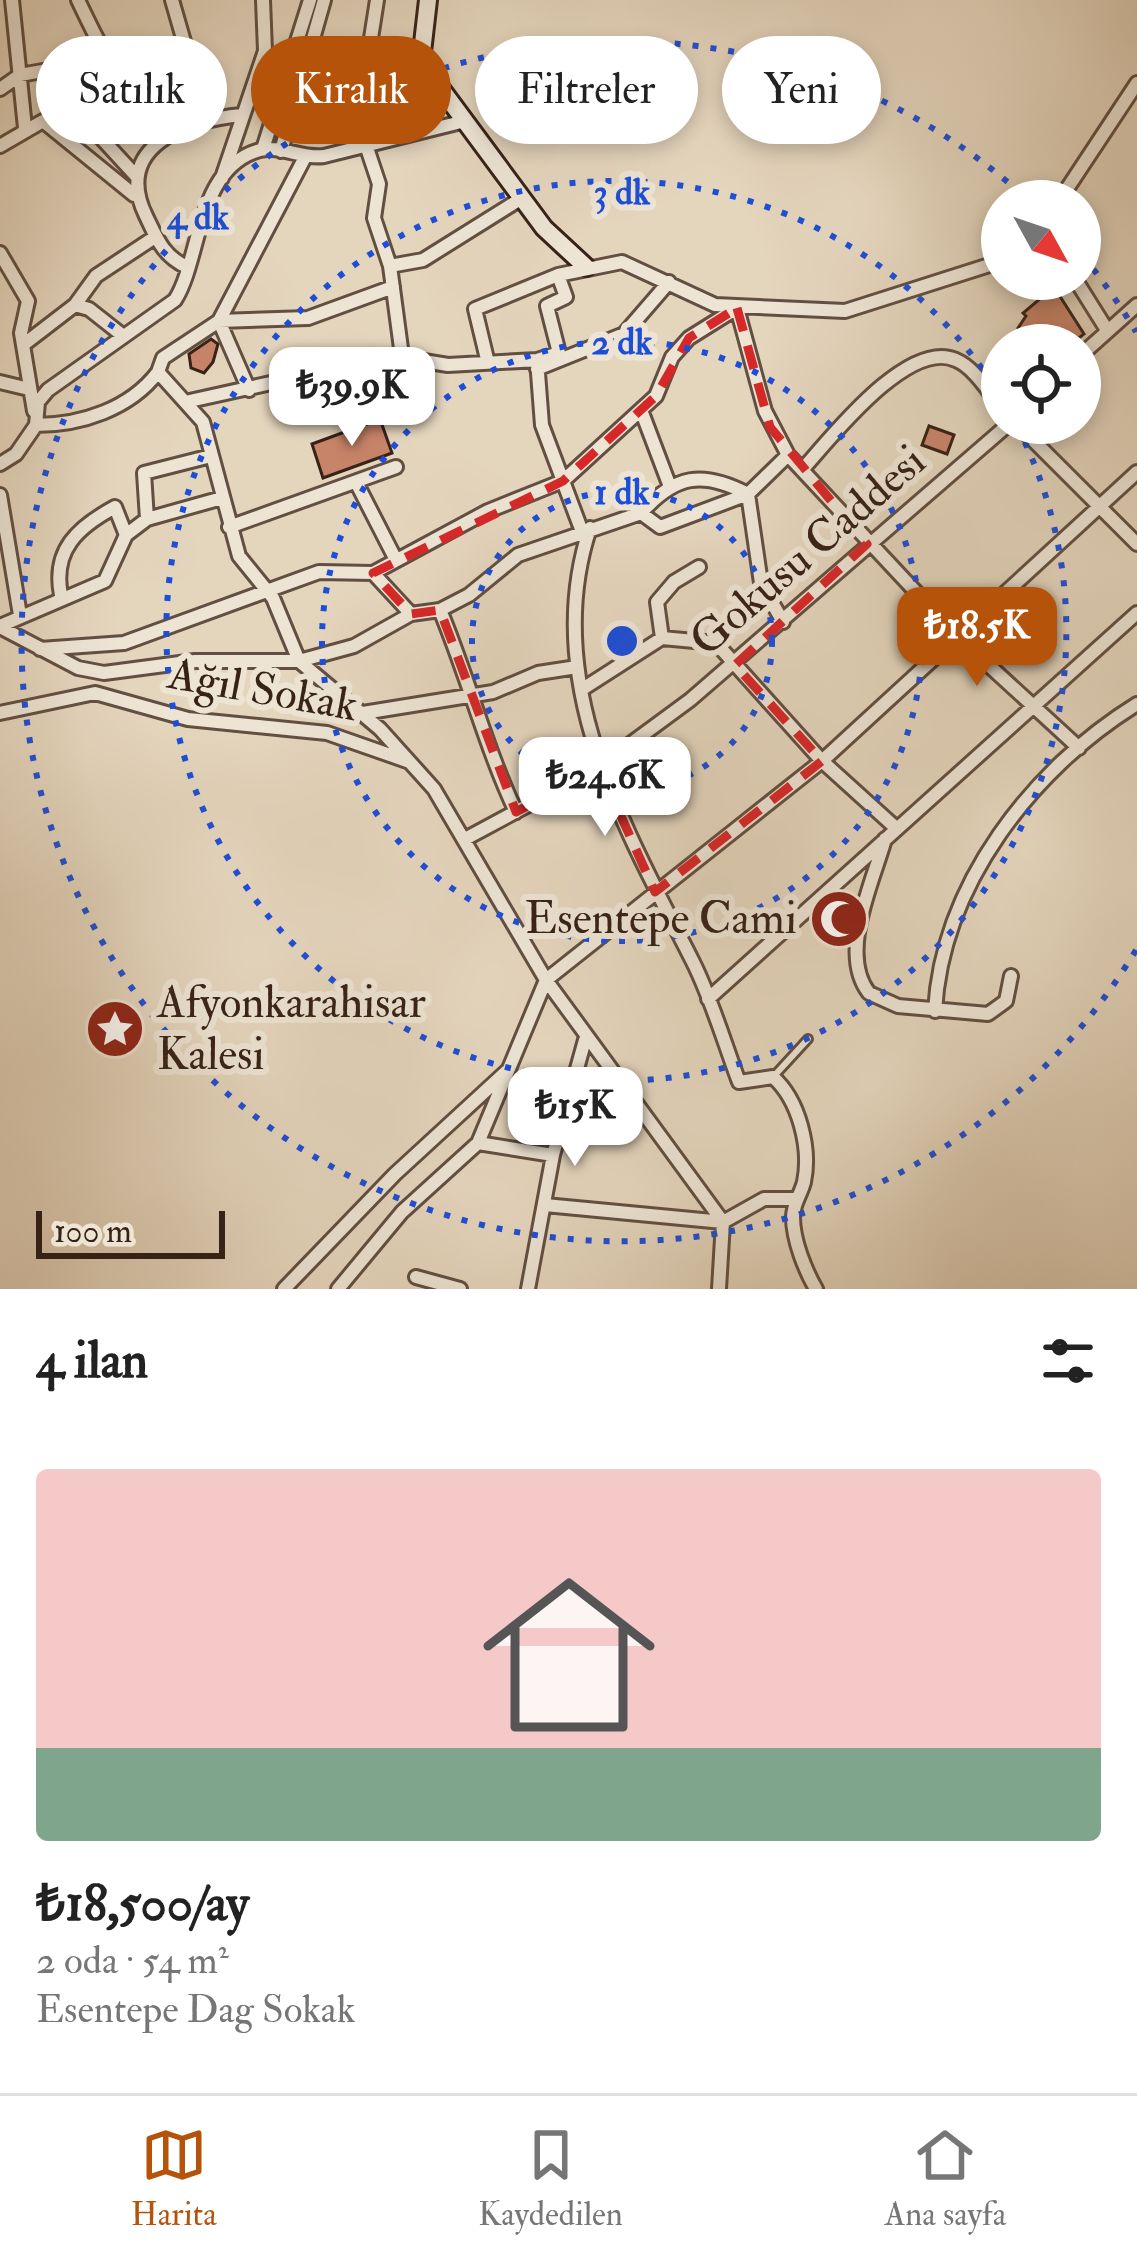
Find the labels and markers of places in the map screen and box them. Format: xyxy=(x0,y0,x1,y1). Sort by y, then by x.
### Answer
pin: ₺39.9K xyxy=(254,347,450,449)
pin: ₺18.5K xyxy=(879,587,1075,689)
centre of rings xyxy=(601,620,643,662)
pin: ₺24.6K xyxy=(507,737,703,839)
mosque icon: Esentepe Cami xyxy=(808,888,870,950)
place label: Esentepe Cami xyxy=(525,891,797,947)
place label: Afyonkarahisar Kalesi xyxy=(156,975,426,1083)
place icon: Afyonkarahisar Kalesi xyxy=(84,998,146,1060)
pin: ₺15K xyxy=(504,1067,646,1169)

